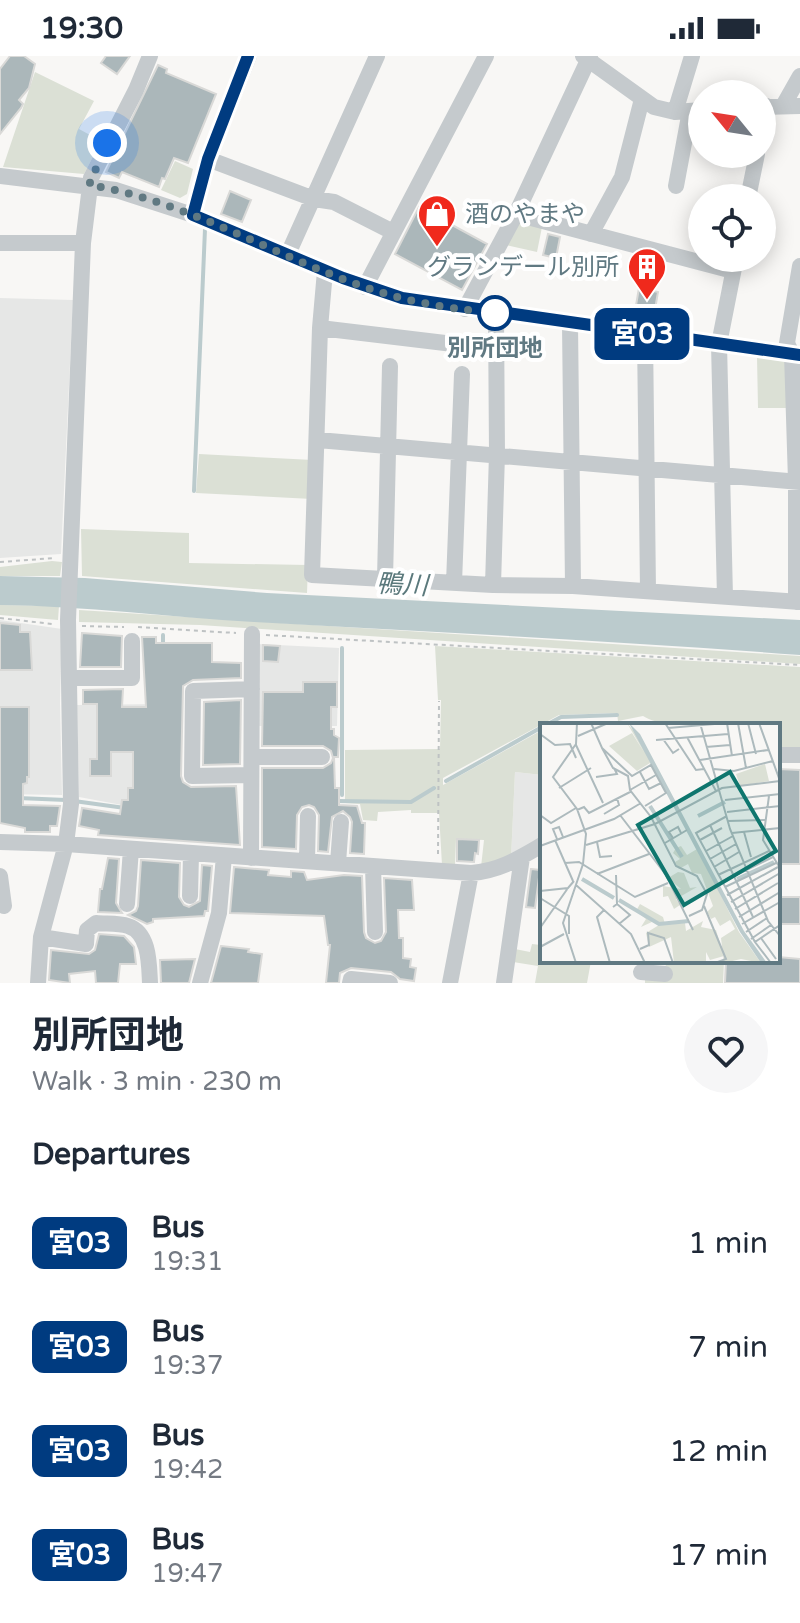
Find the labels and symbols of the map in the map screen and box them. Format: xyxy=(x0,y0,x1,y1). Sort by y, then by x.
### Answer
north arrow xyxy=(688,80,776,168)
your location xyxy=(87,123,127,163)
shop icon: 酒のやまや xyxy=(416,193,458,248)
place label: 酒のやまや xyxy=(465,200,585,229)
building icon: グランデール別所 xyxy=(626,246,668,301)
place label: グランデール別所 xyxy=(427,253,619,282)
marker: 別所団地 xyxy=(478,296,512,330)
line badge: 宮03 xyxy=(596,308,688,360)
place label: 別所団地 xyxy=(447,334,543,363)
water label: 鴨川 xyxy=(375,568,432,601)
inset map xyxy=(540,723,780,963)

